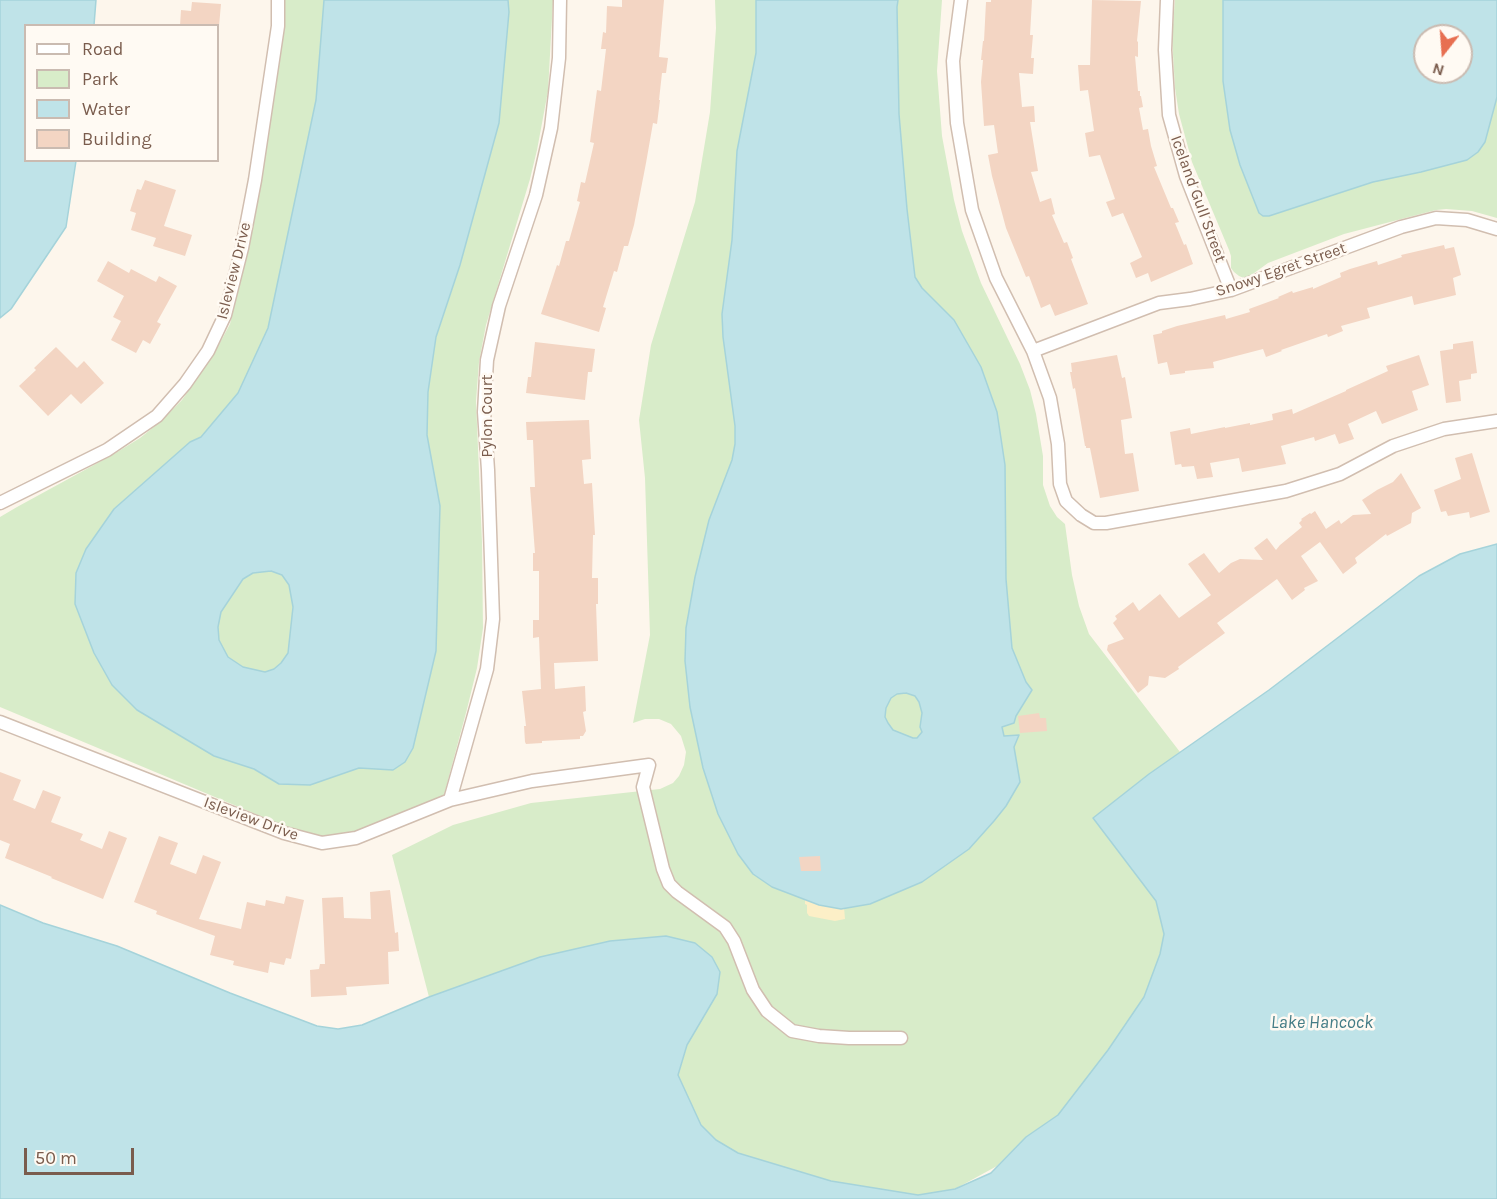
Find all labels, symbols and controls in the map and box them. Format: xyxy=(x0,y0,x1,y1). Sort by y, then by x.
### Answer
legend xyxy=(24,24,219,162)
north arrow xyxy=(1413,24,1473,84)
text: Road xyxy=(82,38,123,60)
text: N xyxy=(1430,59,1446,81)
text: Park xyxy=(82,68,119,90)
text: Water xyxy=(82,98,130,120)
text: Building xyxy=(82,128,152,150)
street label: Iceland Gull Street xyxy=(1166,133,1230,265)
street label: Isleview Drive xyxy=(213,220,255,322)
street label: Snowy Egret Street xyxy=(1213,239,1349,301)
street label: Pylon Court xyxy=(477,374,497,458)
street label: Isleview Drive xyxy=(201,793,301,845)
water label: Lake Hancock xyxy=(1271,1012,1373,1034)
scale bar xyxy=(27,1136,136,1174)
text: 50 m xyxy=(35,1147,77,1169)

